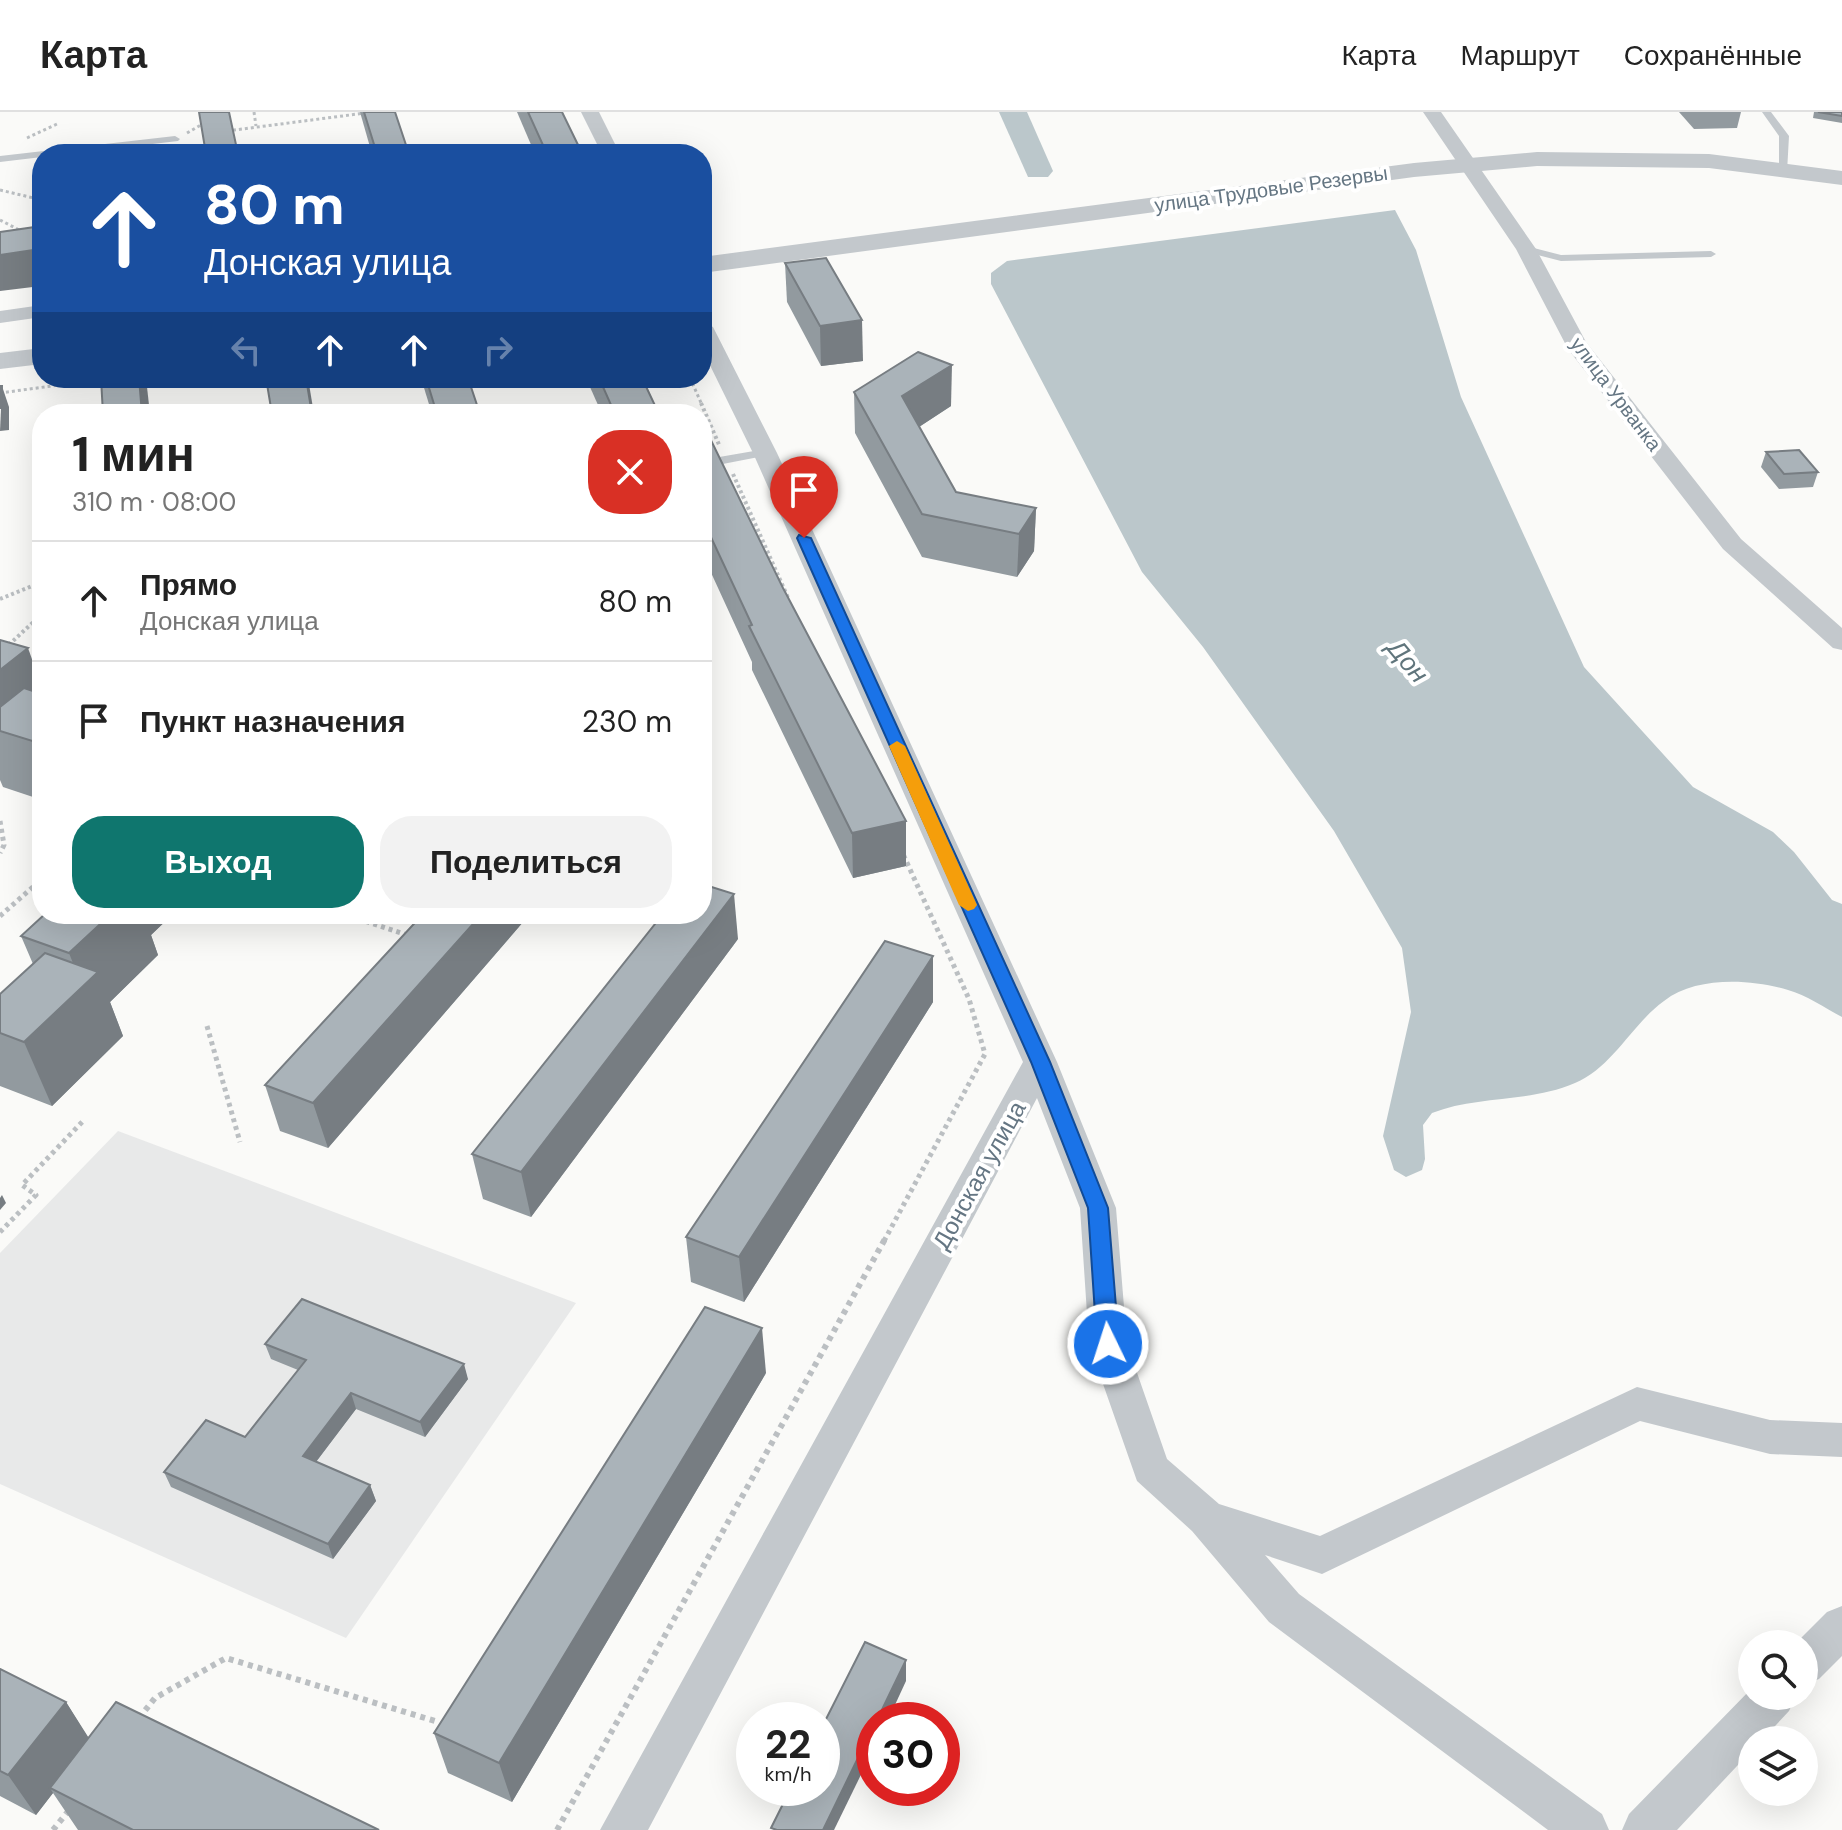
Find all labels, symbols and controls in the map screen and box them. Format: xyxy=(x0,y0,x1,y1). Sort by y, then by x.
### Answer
text: Карта xyxy=(40,30,147,80)
text: Карта xyxy=(1341,37,1416,74)
text: Маршрут xyxy=(1460,37,1580,74)
text: Сохранённые xyxy=(1624,37,1802,74)
street label: улица Трудовые Резервы xyxy=(1153,160,1389,218)
text: 80 m xyxy=(204,168,345,241)
icon: ahead xyxy=(72,176,176,280)
text: Донская улица xyxy=(204,239,451,286)
icon: left xyxy=(224,328,268,372)
icon: ahead xyxy=(308,328,352,372)
icon: ahead xyxy=(392,328,436,372)
icon: right xyxy=(476,328,520,372)
street label: улица Урванка xyxy=(1565,332,1668,457)
text: 1 мин xyxy=(72,423,195,486)
button: close xyxy=(588,430,672,514)
pin xyxy=(770,456,838,538)
icon: arrive xyxy=(782,468,826,512)
text: 310 m · 08:00 xyxy=(72,485,236,519)
text: Прямо xyxy=(140,565,237,604)
icon: ahead xyxy=(72,579,116,623)
text: 80 m xyxy=(599,582,672,621)
text: Донская улица xyxy=(140,604,319,638)
water label: Дон xyxy=(1378,630,1436,690)
icon: arrive xyxy=(72,699,116,743)
text: Пункт назначения xyxy=(140,702,405,741)
text: 230 m xyxy=(582,702,672,741)
button: Выход xyxy=(72,816,364,908)
button: Поделиться xyxy=(380,816,672,908)
street label: Донская улица xyxy=(925,1095,1033,1255)
position arrow xyxy=(1066,1302,1150,1386)
map controls xyxy=(1738,1630,1818,1806)
button: search xyxy=(1738,1630,1818,1710)
speed limit sign: 30 xyxy=(856,1702,960,1806)
text: 22 xyxy=(765,1718,811,1770)
button: layers xyxy=(1738,1726,1818,1806)
text: km/h xyxy=(764,1761,812,1787)

